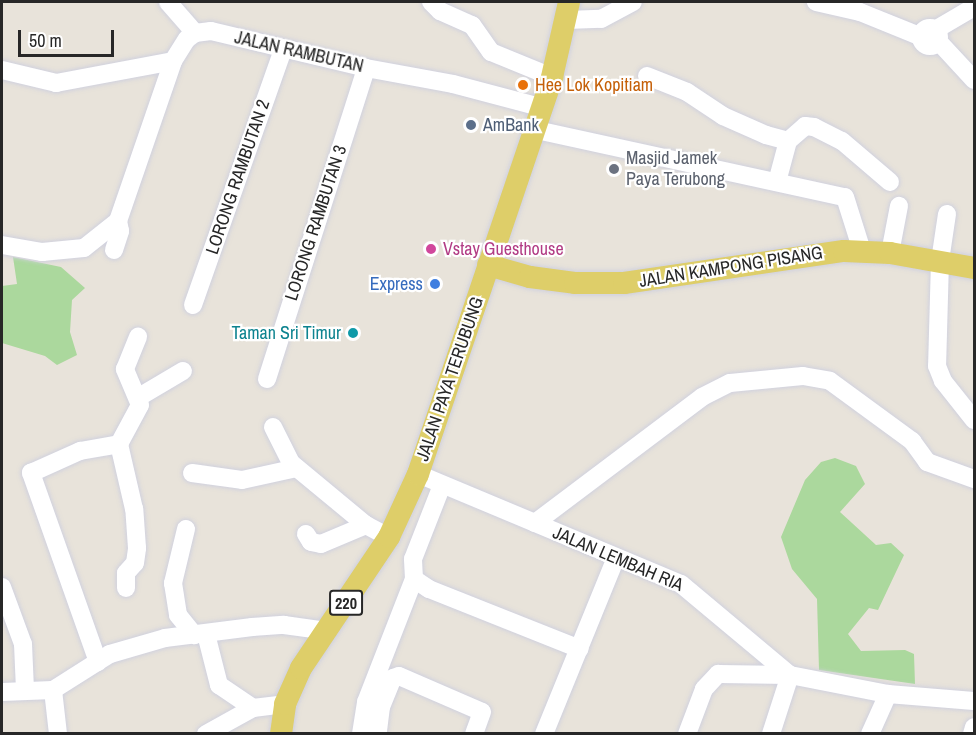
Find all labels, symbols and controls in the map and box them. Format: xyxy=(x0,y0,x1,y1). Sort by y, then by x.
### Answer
scale bar xyxy=(21,18,117,56)
street label: JALAN RAMBUTAN xyxy=(232,27,366,77)
text: 50 m xyxy=(29,28,62,53)
place label: Hee Lok Kopitiam xyxy=(535,74,653,96)
marker: Hee Lok Kopitiam xyxy=(516,78,530,92)
street label: LORONG RAMBUTAN 2 xyxy=(201,97,275,257)
place label: AmBank xyxy=(483,114,539,136)
marker: AmBank xyxy=(464,118,478,132)
street label: LORONG RAMBUTAN 3 xyxy=(281,143,351,303)
place label: Masjid Jamek Paya Terubong xyxy=(626,148,725,190)
marker: Masjid Jamek Paya Terubong xyxy=(607,162,621,176)
place label: Vstay Guesthouse xyxy=(443,238,564,260)
marker: Vstay Guesthouse xyxy=(424,242,438,256)
street label: JALAN KAMPONG PISANG xyxy=(638,242,824,292)
place label: Express xyxy=(370,273,423,295)
marker: Express xyxy=(428,277,442,291)
street label: JALAN PAYA TERUBUNG xyxy=(412,294,488,464)
place label: Taman Sri Timur xyxy=(231,322,341,344)
marker: Taman Sri Timur xyxy=(346,326,360,340)
street label: JALAN LEMBAH RIA xyxy=(550,522,686,596)
road number: 220 xyxy=(328,590,364,616)

